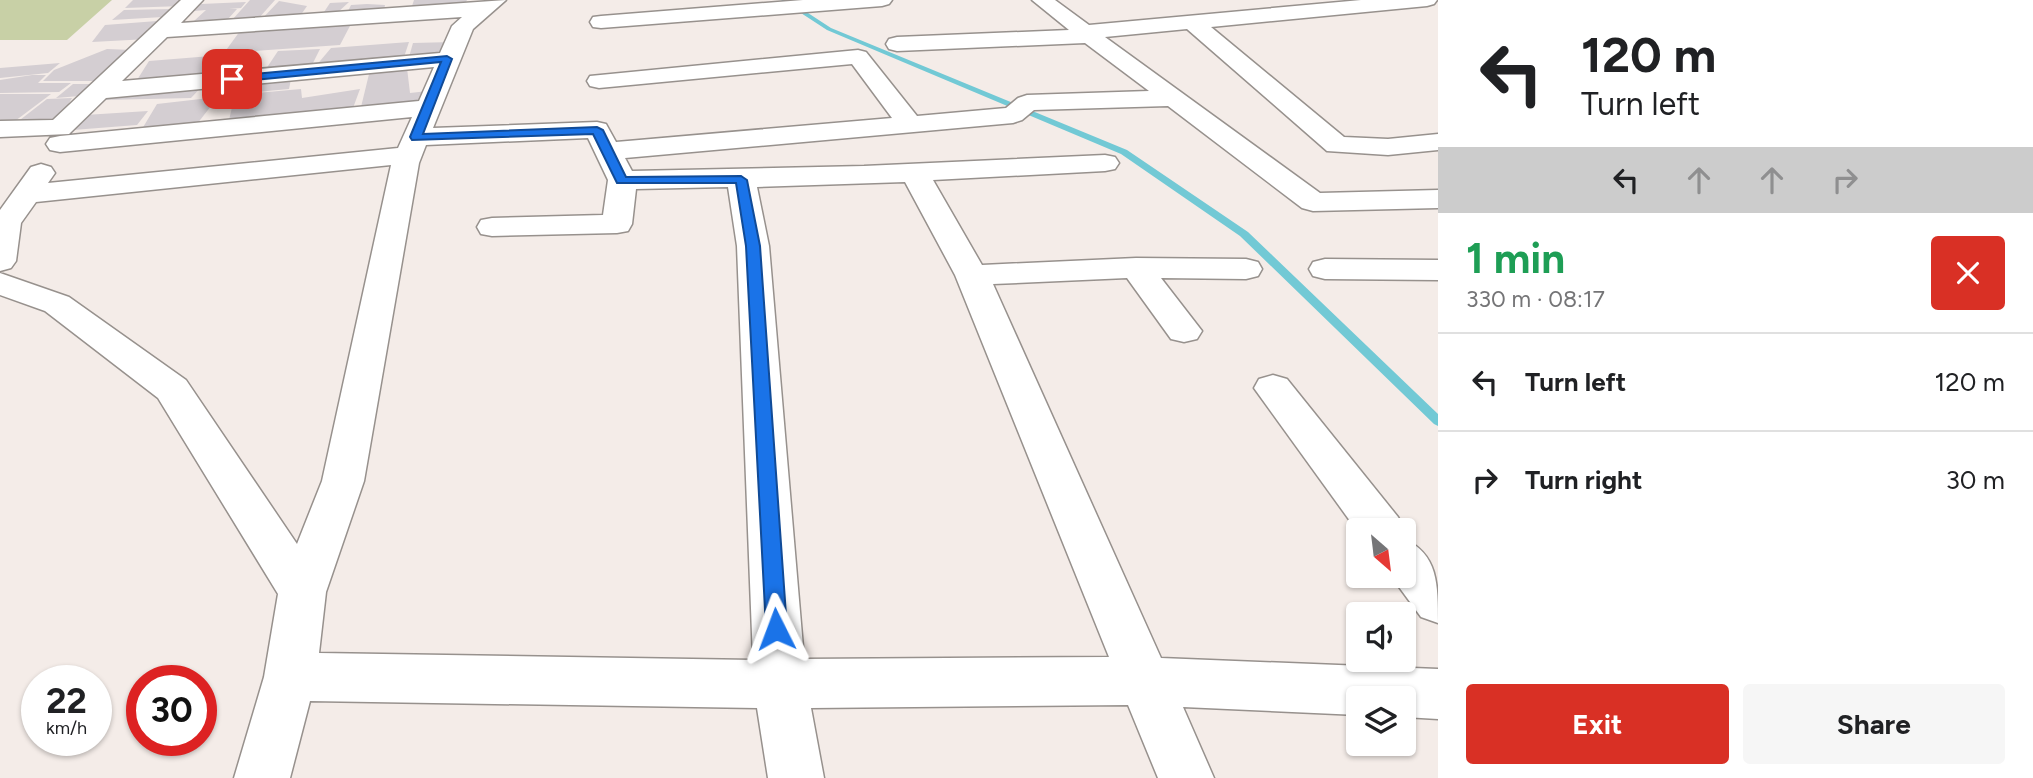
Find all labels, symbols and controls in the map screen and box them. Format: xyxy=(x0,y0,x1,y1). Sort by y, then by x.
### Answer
text: 120 m xyxy=(1581,25,1716,84)
icon: left xyxy=(1466,28,1557,119)
pin xyxy=(202,49,262,109)
icon: arrive xyxy=(213,60,251,98)
text: Turn left xyxy=(1581,85,1700,123)
icon: left xyxy=(1607,161,1645,199)
icon: ahead xyxy=(1680,161,1718,199)
icon: ahead xyxy=(1753,161,1791,199)
icon: right xyxy=(1826,161,1864,199)
text: 1 min xyxy=(1466,233,1565,284)
button: close xyxy=(1931,236,2005,310)
text: 330 m · 08:17 xyxy=(1466,285,1605,313)
icon: left xyxy=(1466,363,1504,401)
text: Turn left xyxy=(1525,366,1626,398)
text: 120 m xyxy=(1935,366,2005,398)
icon: right xyxy=(1466,461,1504,499)
text: Turn right xyxy=(1525,464,1642,496)
text: 30 m xyxy=(1946,464,2005,496)
north arrow xyxy=(1346,518,1416,588)
map controls xyxy=(1346,518,1416,756)
position arrow xyxy=(739,592,813,666)
button: sound xyxy=(1346,602,1416,672)
speed limit sign: 30 xyxy=(126,665,217,756)
text: 22 xyxy=(46,680,87,722)
button: Exit xyxy=(1466,684,1729,764)
button: Share xyxy=(1743,684,2005,764)
button: layers xyxy=(1346,686,1416,756)
text: km/h xyxy=(46,717,87,739)

